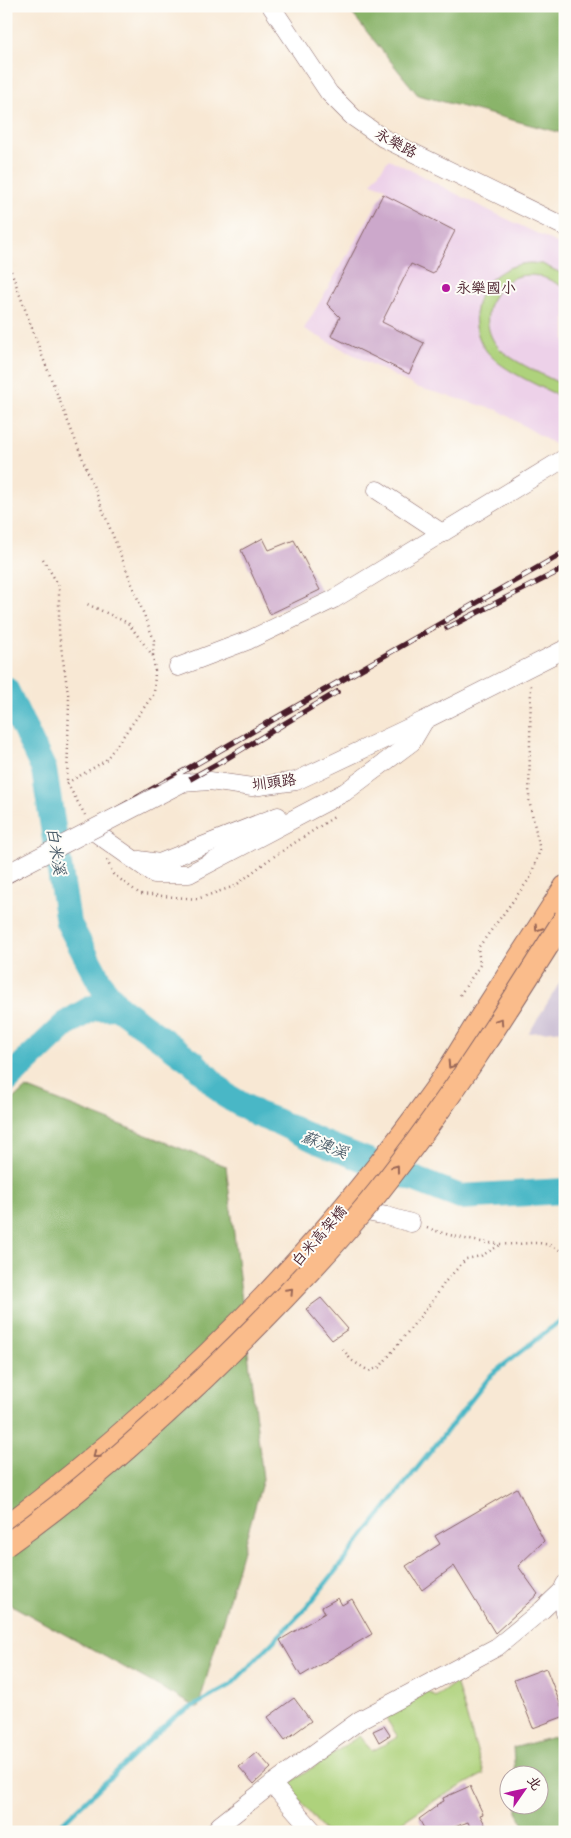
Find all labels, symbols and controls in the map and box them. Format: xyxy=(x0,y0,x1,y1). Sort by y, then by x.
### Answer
street label: 永樂路 xyxy=(372,124,420,162)
place label: 永樂國小 xyxy=(456,279,516,297)
marker: 永樂國小 xyxy=(440,282,452,294)
street label: 圳頭路 xyxy=(250,770,298,794)
water label: 白米溪 xyxy=(43,826,69,877)
one-way arrow xyxy=(535,922,544,931)
one-way arrow xyxy=(494,1017,503,1027)
one-way arrow xyxy=(448,1059,457,1068)
water label: 蘇澳溪 xyxy=(299,1128,351,1163)
one-way arrow xyxy=(390,1164,399,1174)
street label: 白米高架橋 xyxy=(288,1202,350,1270)
one-way arrow xyxy=(284,1288,293,1297)
one-way arrow xyxy=(93,1450,102,1458)
north arrow xyxy=(498,1766,548,1816)
text: 北 xyxy=(523,1772,545,1794)

